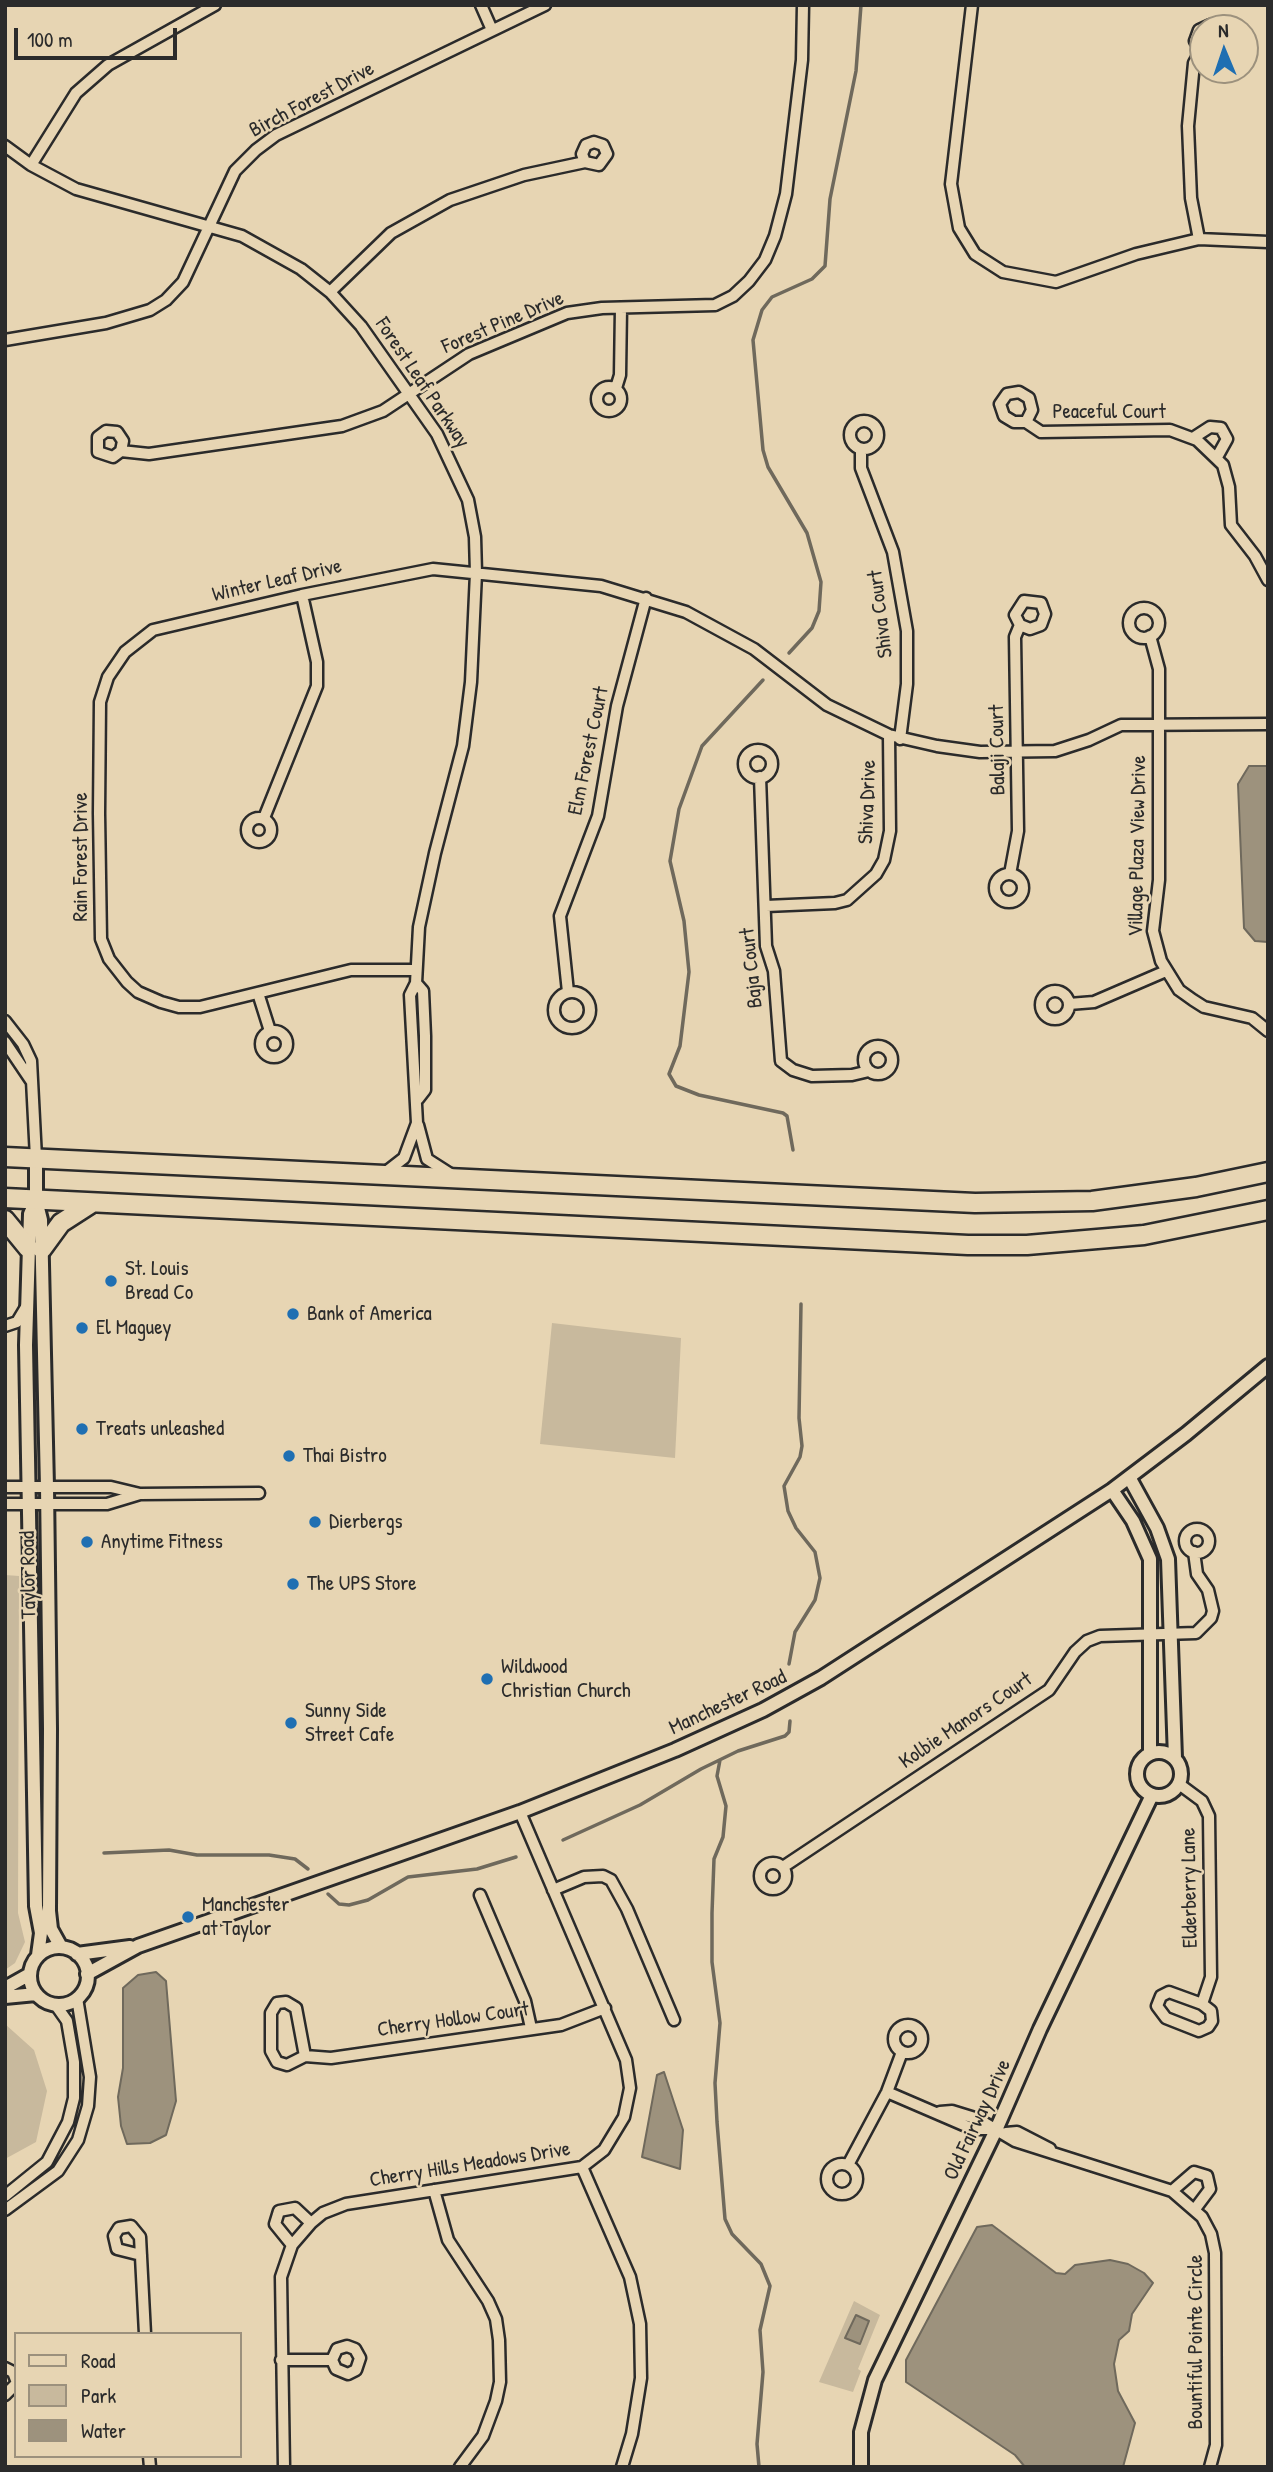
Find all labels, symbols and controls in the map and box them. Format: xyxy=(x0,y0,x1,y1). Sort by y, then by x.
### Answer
scale bar xyxy=(18,14,180,58)
north arrow xyxy=(1189,14,1259,84)
text: N xyxy=(1218,17,1229,43)
text: 100 m xyxy=(27,25,73,54)
street label: Birch Forest Drive xyxy=(245,57,379,143)
street label: Forest Pine Drive xyxy=(438,286,568,360)
street label: Forest Leaf Parkway xyxy=(369,313,475,453)
street label: Peaceful Court xyxy=(1052,399,1166,425)
street label: Winter Leaf Drive xyxy=(210,554,344,608)
street label: Shiva Court xyxy=(863,569,899,659)
street label: Elm Forest Court xyxy=(563,685,615,817)
street label: Balaji Court xyxy=(985,704,1011,796)
street label: Village Plaza View Drive xyxy=(1124,755,1152,937)
street label: Shiva Drive xyxy=(854,760,882,844)
street label: Rain Forest Drive xyxy=(68,792,94,922)
street label: Baja Court xyxy=(735,927,769,1009)
place label: St. Louis Bread Co xyxy=(125,1256,193,1306)
marker: St. Louis Bread Co xyxy=(103,1273,119,1289)
place label: Bank of America xyxy=(307,1301,432,1327)
marker: Bank of America xyxy=(285,1306,301,1322)
place label: El Maguey xyxy=(96,1315,171,1341)
marker: El Maguey xyxy=(74,1320,90,1336)
place label: Treats unleashed xyxy=(96,1416,224,1442)
marker: Treats unleashed xyxy=(74,1421,90,1437)
place label: Thai Bistro xyxy=(303,1443,387,1469)
marker: Thai Bistro xyxy=(281,1448,297,1464)
place label: Dierbergs xyxy=(329,1509,403,1535)
marker: Dierbergs xyxy=(307,1514,323,1530)
place label: Anytime Fitness xyxy=(101,1529,223,1555)
street label: Taylor Road xyxy=(16,1531,42,1619)
marker: Anytime Fitness xyxy=(79,1534,95,1550)
place label: The UPS Store xyxy=(307,1571,417,1597)
marker: The UPS Store xyxy=(285,1576,301,1592)
place label: Wildwood Christian Church xyxy=(501,1654,630,1704)
street label: Manchester Road xyxy=(665,1665,791,1741)
street label: Kolbie Manors Court xyxy=(895,1667,1037,1775)
marker: Wildwood Christian Church xyxy=(479,1671,495,1687)
place label: Sunny Side Street Cafe xyxy=(305,1698,394,1748)
marker: Sunny Side Street Cafe xyxy=(283,1715,299,1731)
street label: Elderberry Lane xyxy=(1176,1828,1204,1948)
place label: Manchester at Taylor xyxy=(202,1892,289,1942)
marker: Manchester at Taylor xyxy=(180,1909,196,1925)
street label: Cherry Hollow Court xyxy=(376,1997,530,2043)
street label: Old Fairway Drive xyxy=(939,2056,1017,2184)
street label: Cherry Hills Meadows Drive xyxy=(368,2137,572,2193)
street label: Bountiful Pointe Circle xyxy=(1183,2255,1209,2429)
legend xyxy=(14,2332,242,2458)
text: Road xyxy=(81,2346,115,2375)
text: Park xyxy=(81,2381,116,2410)
text: Water xyxy=(81,2416,126,2445)

